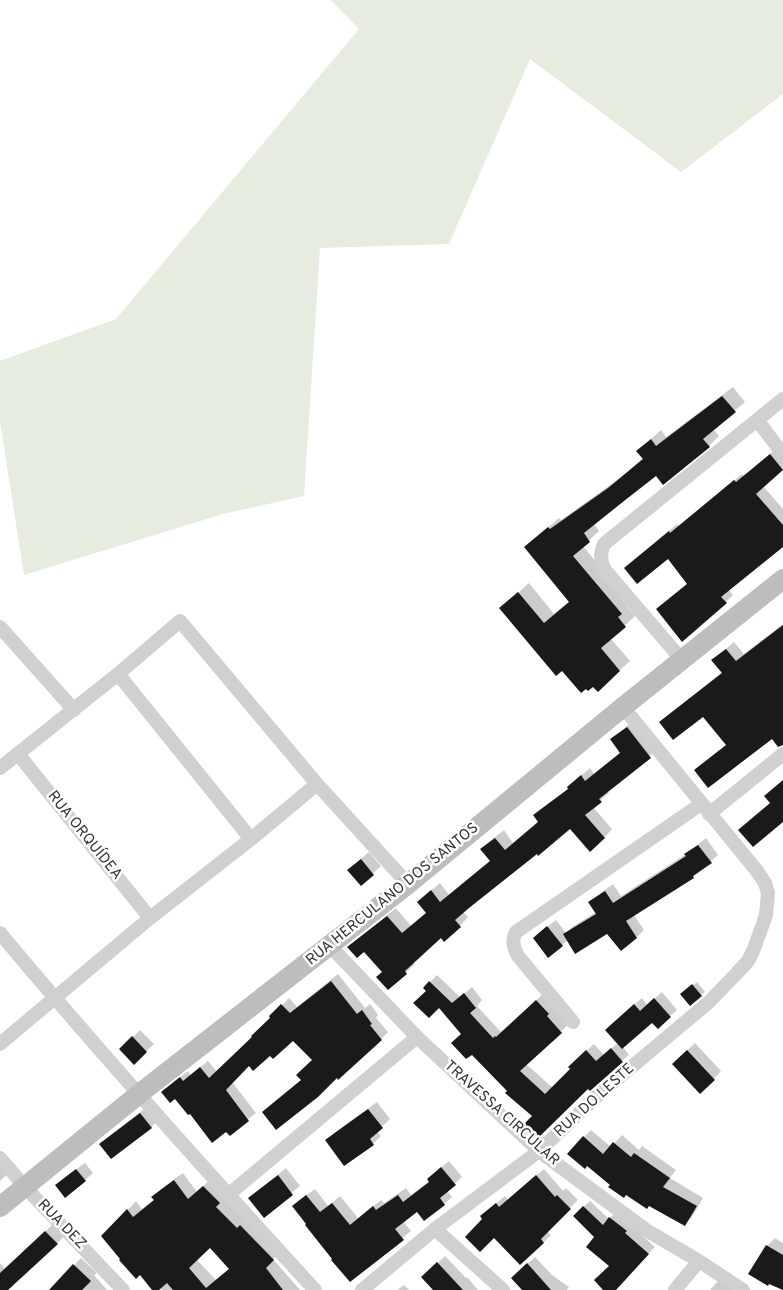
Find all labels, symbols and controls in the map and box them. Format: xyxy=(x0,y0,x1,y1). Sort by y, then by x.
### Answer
street label: RUA ORQUÍDEA xyxy=(43,788,125,884)
street label: RUA HERCULANO DOS SANTOS xyxy=(303,820,483,970)
street label: TRAVESSA CIRCULAR xyxy=(440,1058,562,1170)
street label: RUA DO LESTE xyxy=(551,1060,639,1142)
street label: RUA DEZ xyxy=(33,1196,89,1254)

